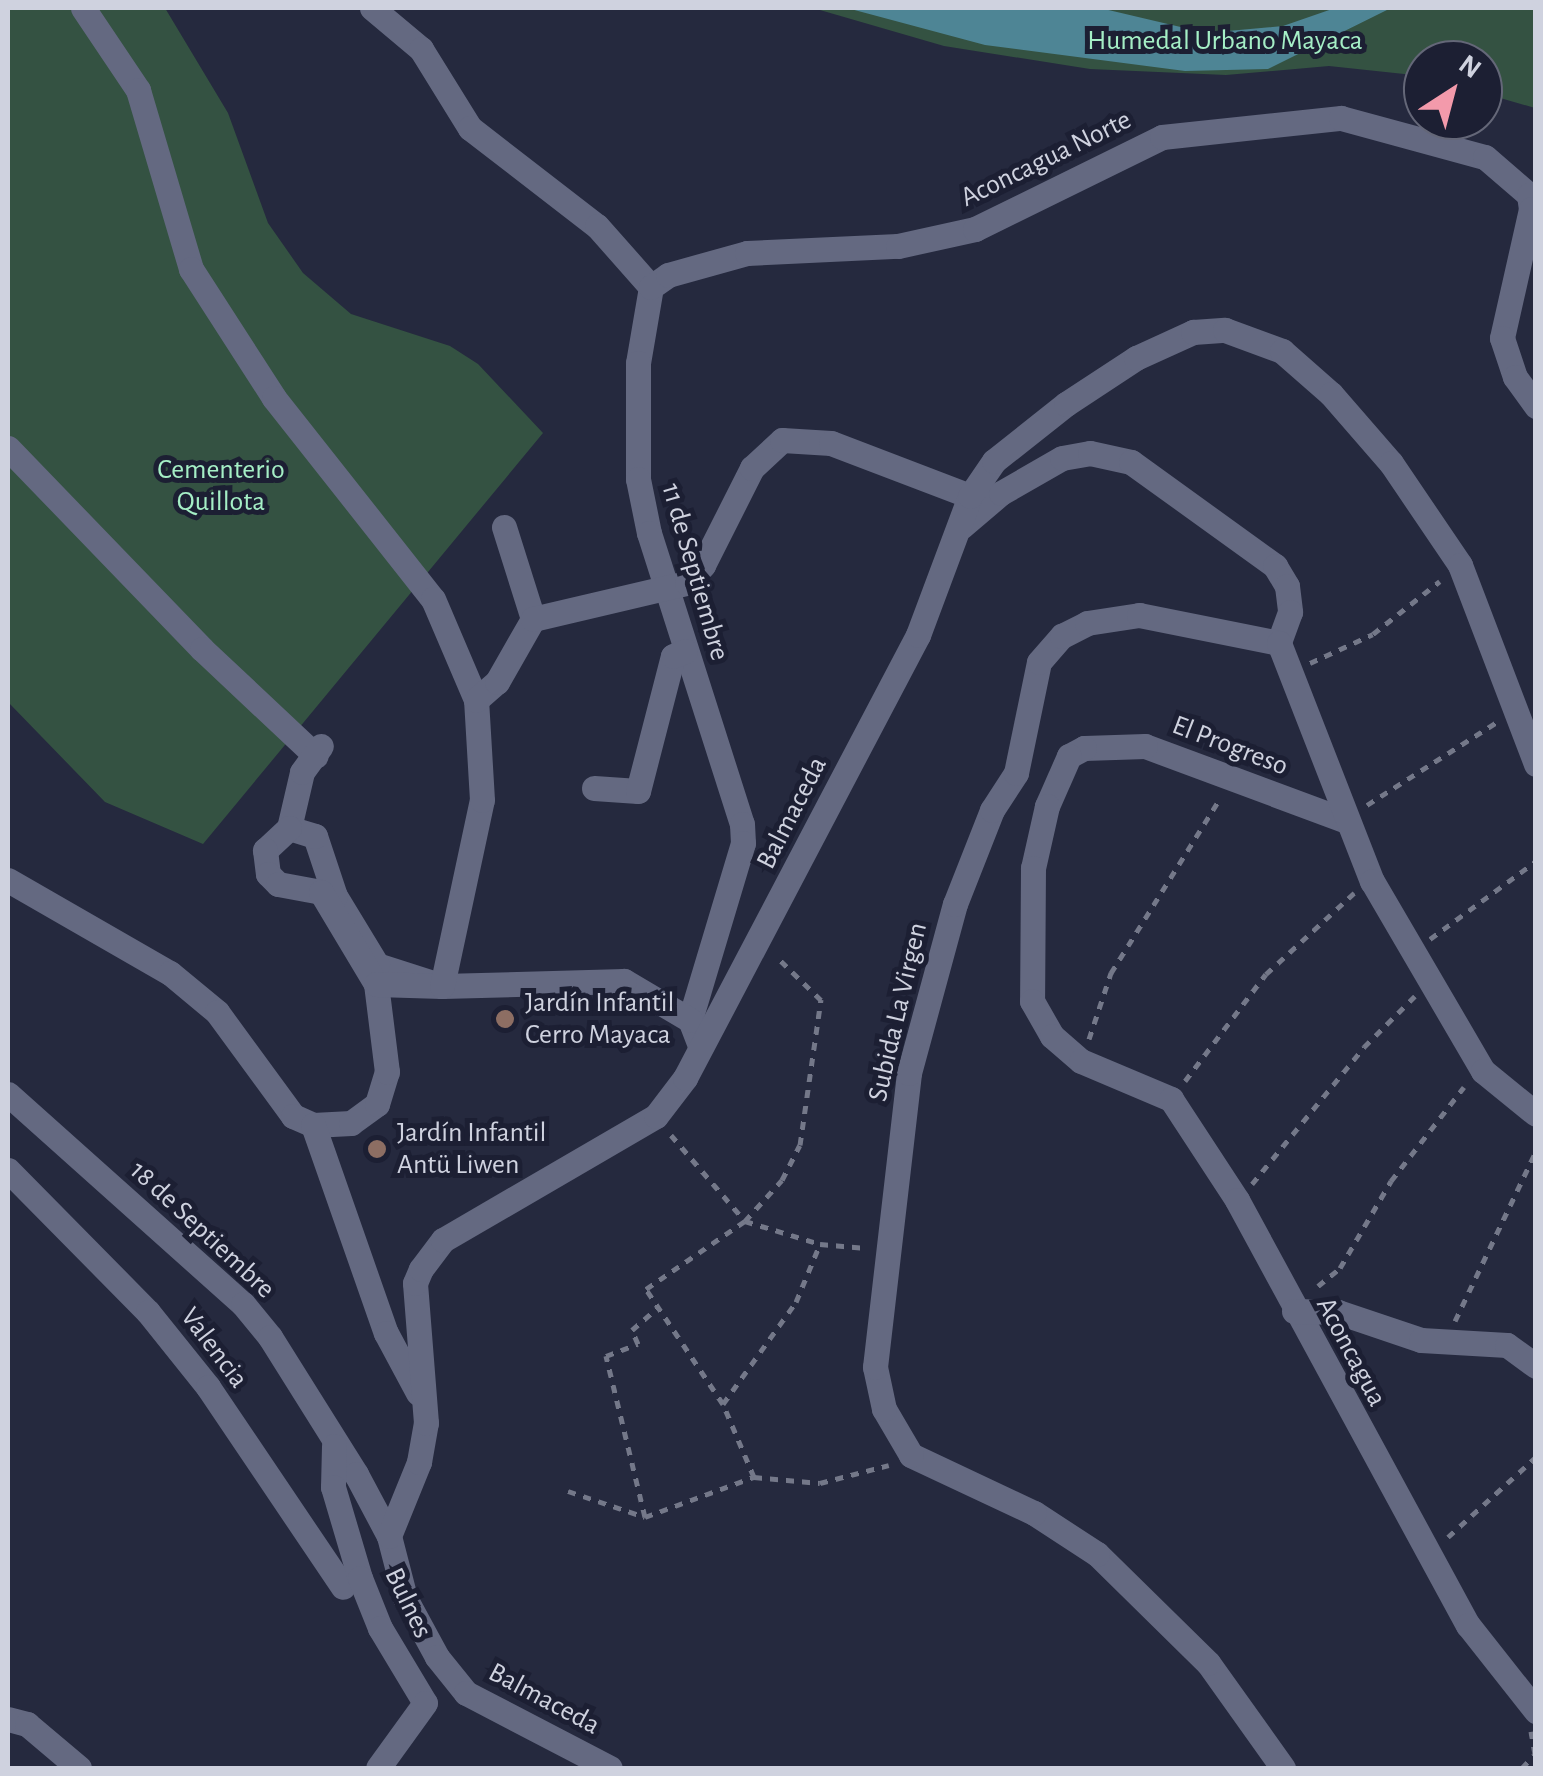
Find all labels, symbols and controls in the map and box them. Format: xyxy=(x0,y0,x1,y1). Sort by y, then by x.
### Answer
park label: Humedal Urbano Mayaca xyxy=(1087,24,1363,58)
north arrow xyxy=(1403,40,1503,140)
text: N xyxy=(1453,50,1486,84)
street label: Aconcagua Norte xyxy=(955,103,1137,215)
park label: Cementerio Quillota xyxy=(157,453,285,519)
street label: 11 de Septiembre xyxy=(654,480,736,664)
street label: El Progreso xyxy=(1167,709,1293,783)
street label: Balmaceda xyxy=(749,751,835,875)
street label: Subida La Virgen xyxy=(861,919,935,1105)
place label: Jardín Infantil Cerro Mayaca xyxy=(525,986,674,1052)
marker: Jardín Infantil Cerro Mayaca xyxy=(494,1008,516,1030)
place label: Jardín Infantil Antü Liwen xyxy=(397,1116,546,1182)
marker: Jardín Infantil Antü Liwen xyxy=(366,1138,388,1160)
street label: 18 de Septiembre xyxy=(122,1154,282,1306)
street label: Aconcagua xyxy=(1308,1292,1394,1412)
street label: Valencia xyxy=(173,1301,255,1395)
street label: Bulnes xyxy=(377,1562,439,1644)
street label: Balmaceda xyxy=(483,1656,605,1742)

